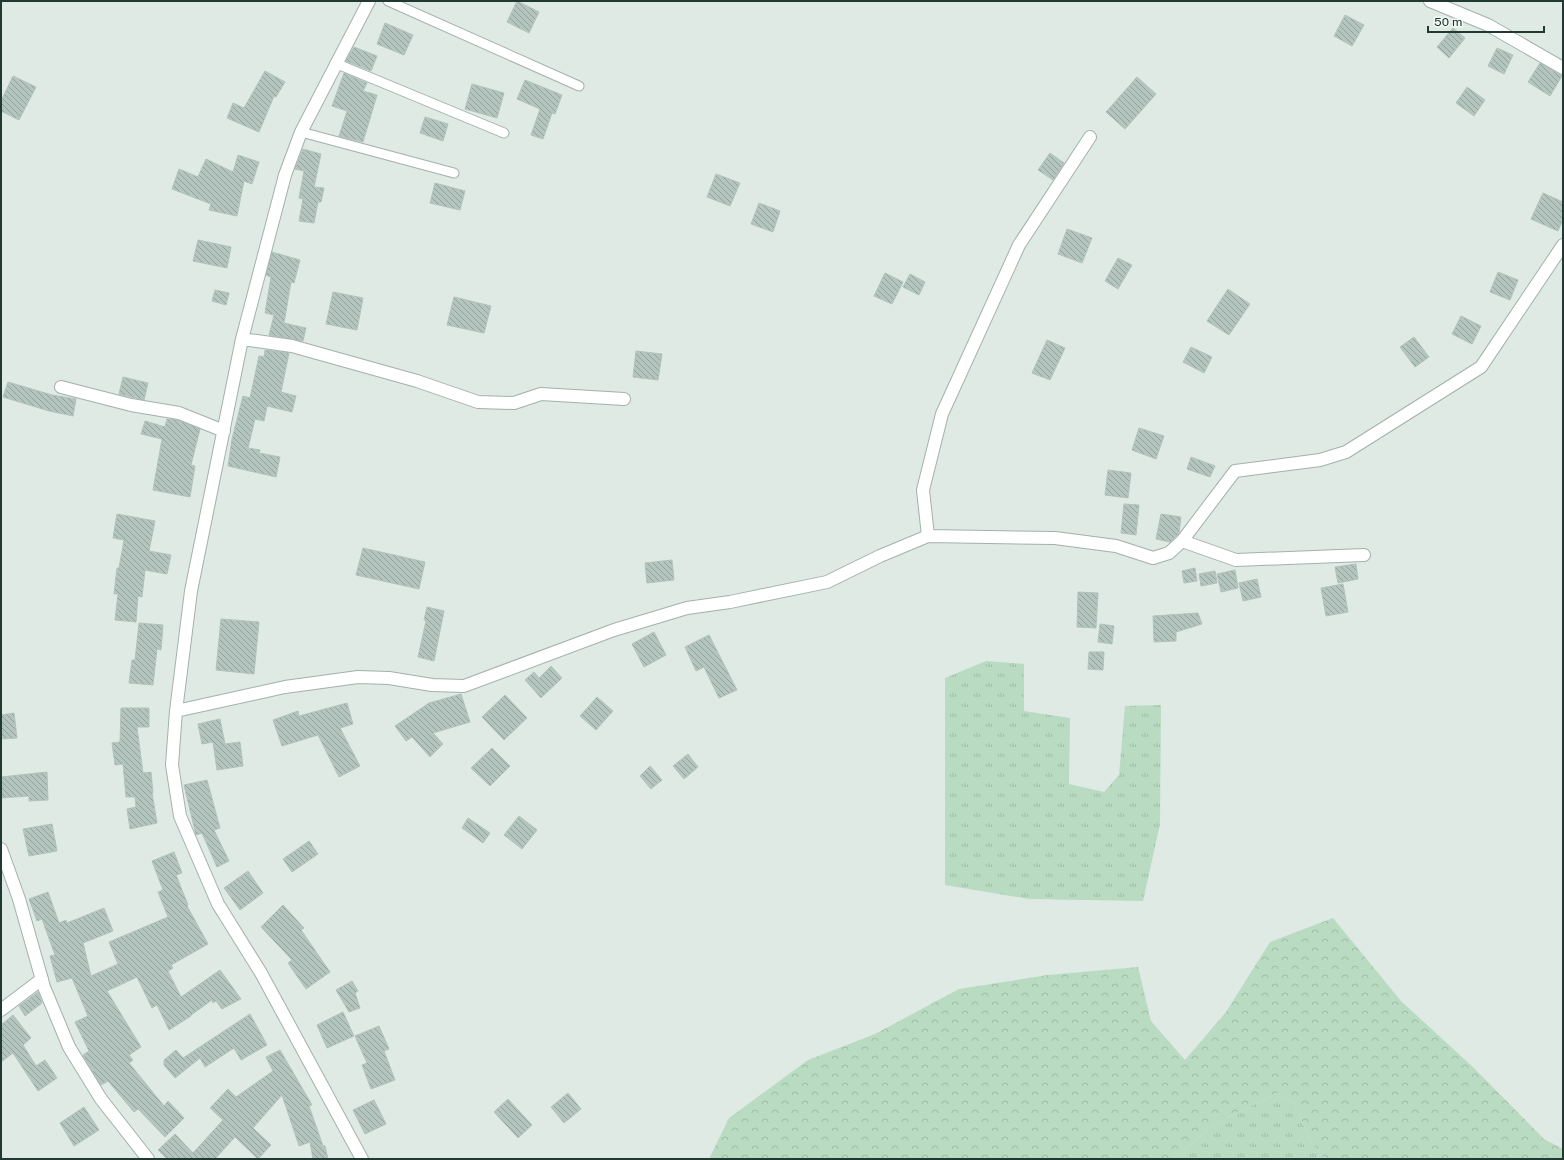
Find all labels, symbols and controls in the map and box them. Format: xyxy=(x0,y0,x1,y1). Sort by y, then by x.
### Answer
scale bar xyxy=(1428,8,1544,34)
text: 50 m xyxy=(1434,15,1462,29)

